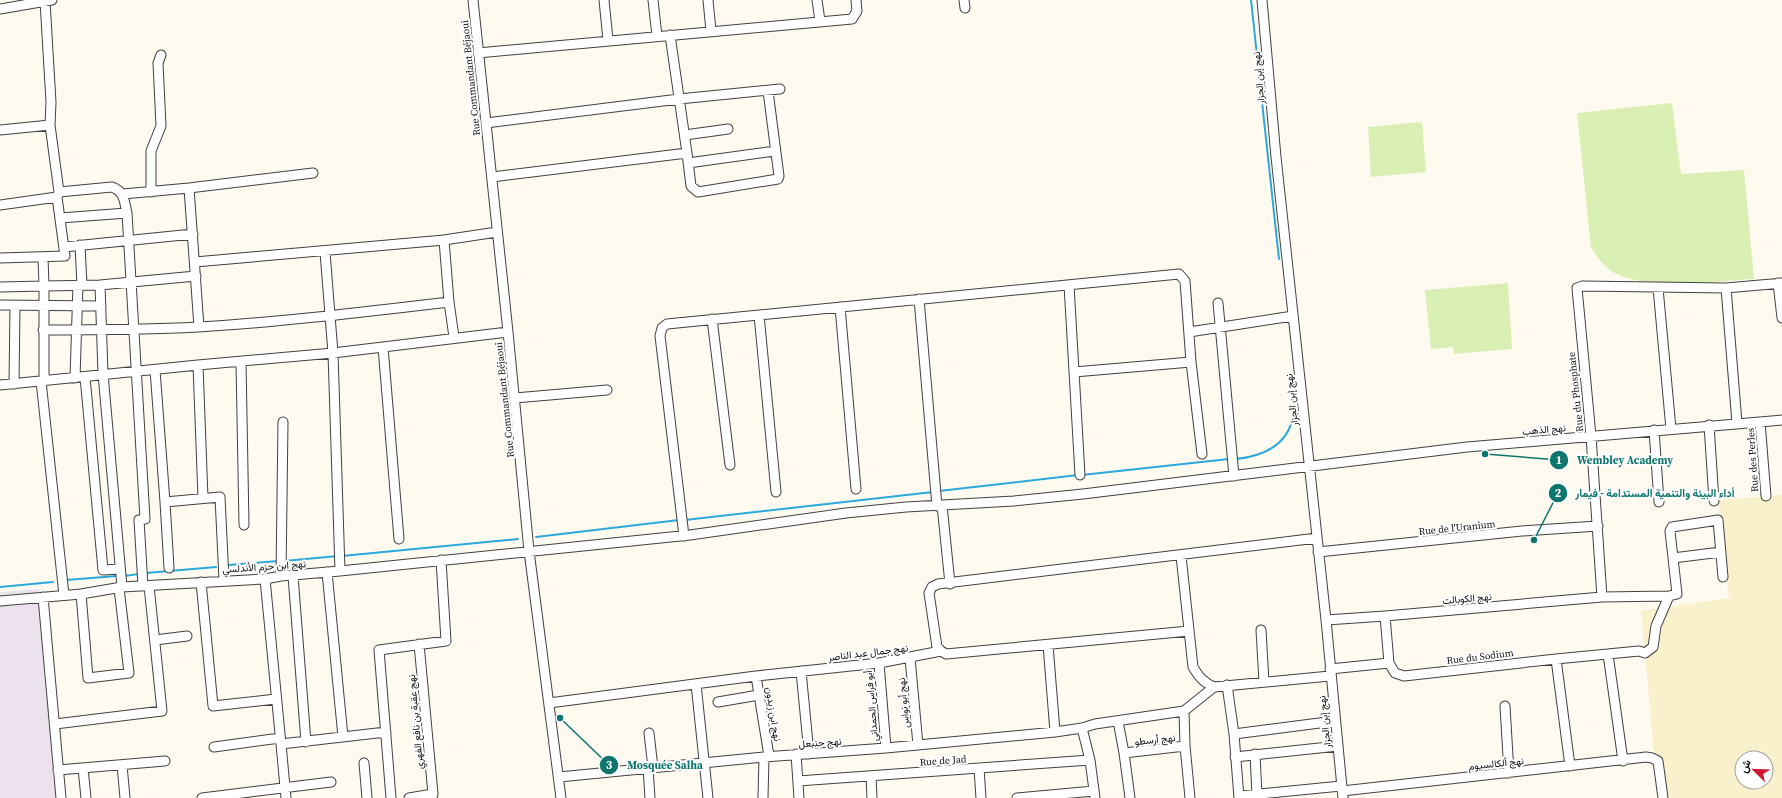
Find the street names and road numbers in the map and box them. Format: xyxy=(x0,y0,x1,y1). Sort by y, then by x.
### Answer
street label: Rue Commandant Béjaoui xyxy=(458,20,483,136)
street label: نهج إبن الجزار xyxy=(1250,51,1267,106)
street label: Rue Commandant Béjaoui xyxy=(492,342,517,458)
street label: Rue du Phosphate xyxy=(1565,351,1586,432)
street label: نهج إبن الجزار xyxy=(1282,373,1301,428)
street label: نهج الذهب xyxy=(1522,421,1567,438)
street label: Rue des Perles xyxy=(1744,427,1761,493)
street label: Rue de l'Uranium xyxy=(1418,517,1496,538)
street label: نهج ابن حزم الأندلسي xyxy=(222,557,307,578)
street label: نهج الكوبالت xyxy=(1442,590,1492,607)
street label: نهج جمال عبد الناصر xyxy=(826,641,909,664)
street label: Rue du Sodium xyxy=(1446,646,1514,667)
street label: أبو فراس الحمداني xyxy=(862,669,883,742)
street label: نهج عقبة بن نافع الفهري xyxy=(405,674,428,770)
street label: نهج أبو نواس xyxy=(895,677,912,729)
street label: نهج ابن زيدون xyxy=(763,686,784,742)
street label: نهج إبن الجزار xyxy=(1315,695,1334,750)
street label: نهج أرسطو xyxy=(1134,731,1176,748)
street label: نهج حنبعل xyxy=(798,735,842,750)
street label: Rue de Jad xyxy=(919,752,967,769)
street label: نهج ألكالسيوم xyxy=(1468,754,1525,773)

